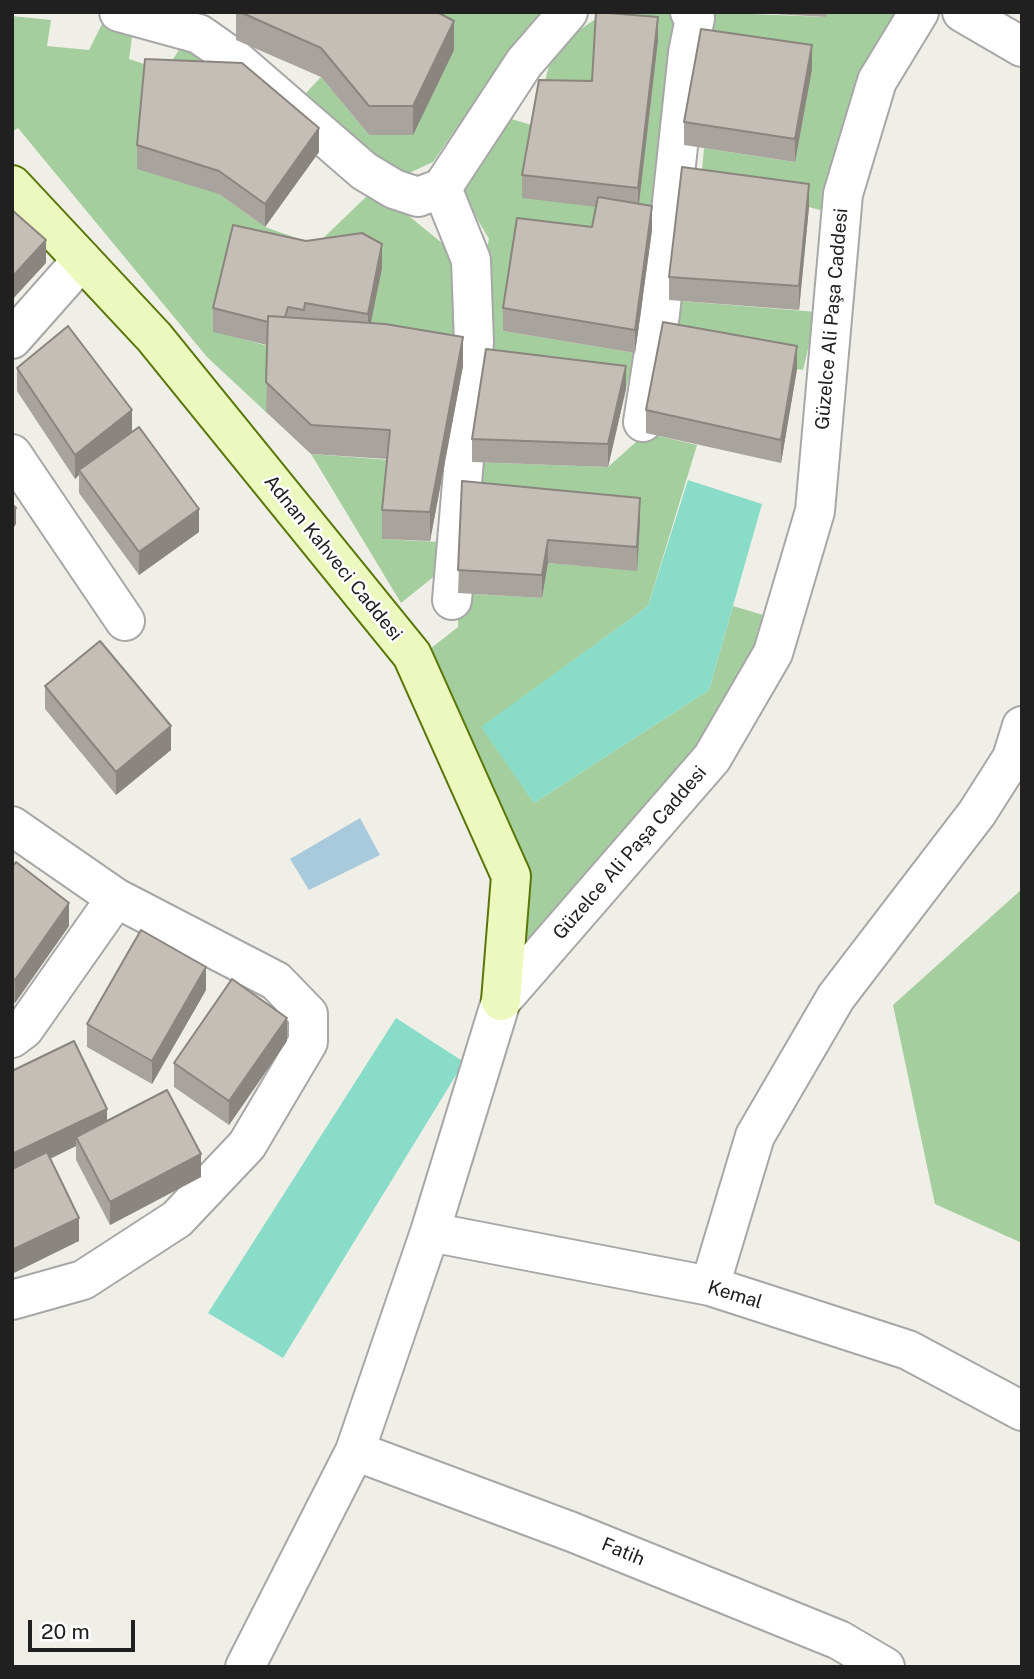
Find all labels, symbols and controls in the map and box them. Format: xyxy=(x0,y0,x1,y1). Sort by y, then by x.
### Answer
street label: Güzelce Ali Paşa Caddesi xyxy=(811,207,853,431)
street label: Adnan Kahveci Caddesi xyxy=(259,471,407,645)
street label: Güzelce Ali Paşa Caddesi xyxy=(548,762,712,944)
street label: Kemal xyxy=(705,1276,765,1314)
street label: Fatih xyxy=(598,1533,648,1571)
scale bar xyxy=(32,1606,138,1650)
text: 20 m xyxy=(41,1619,90,1644)

